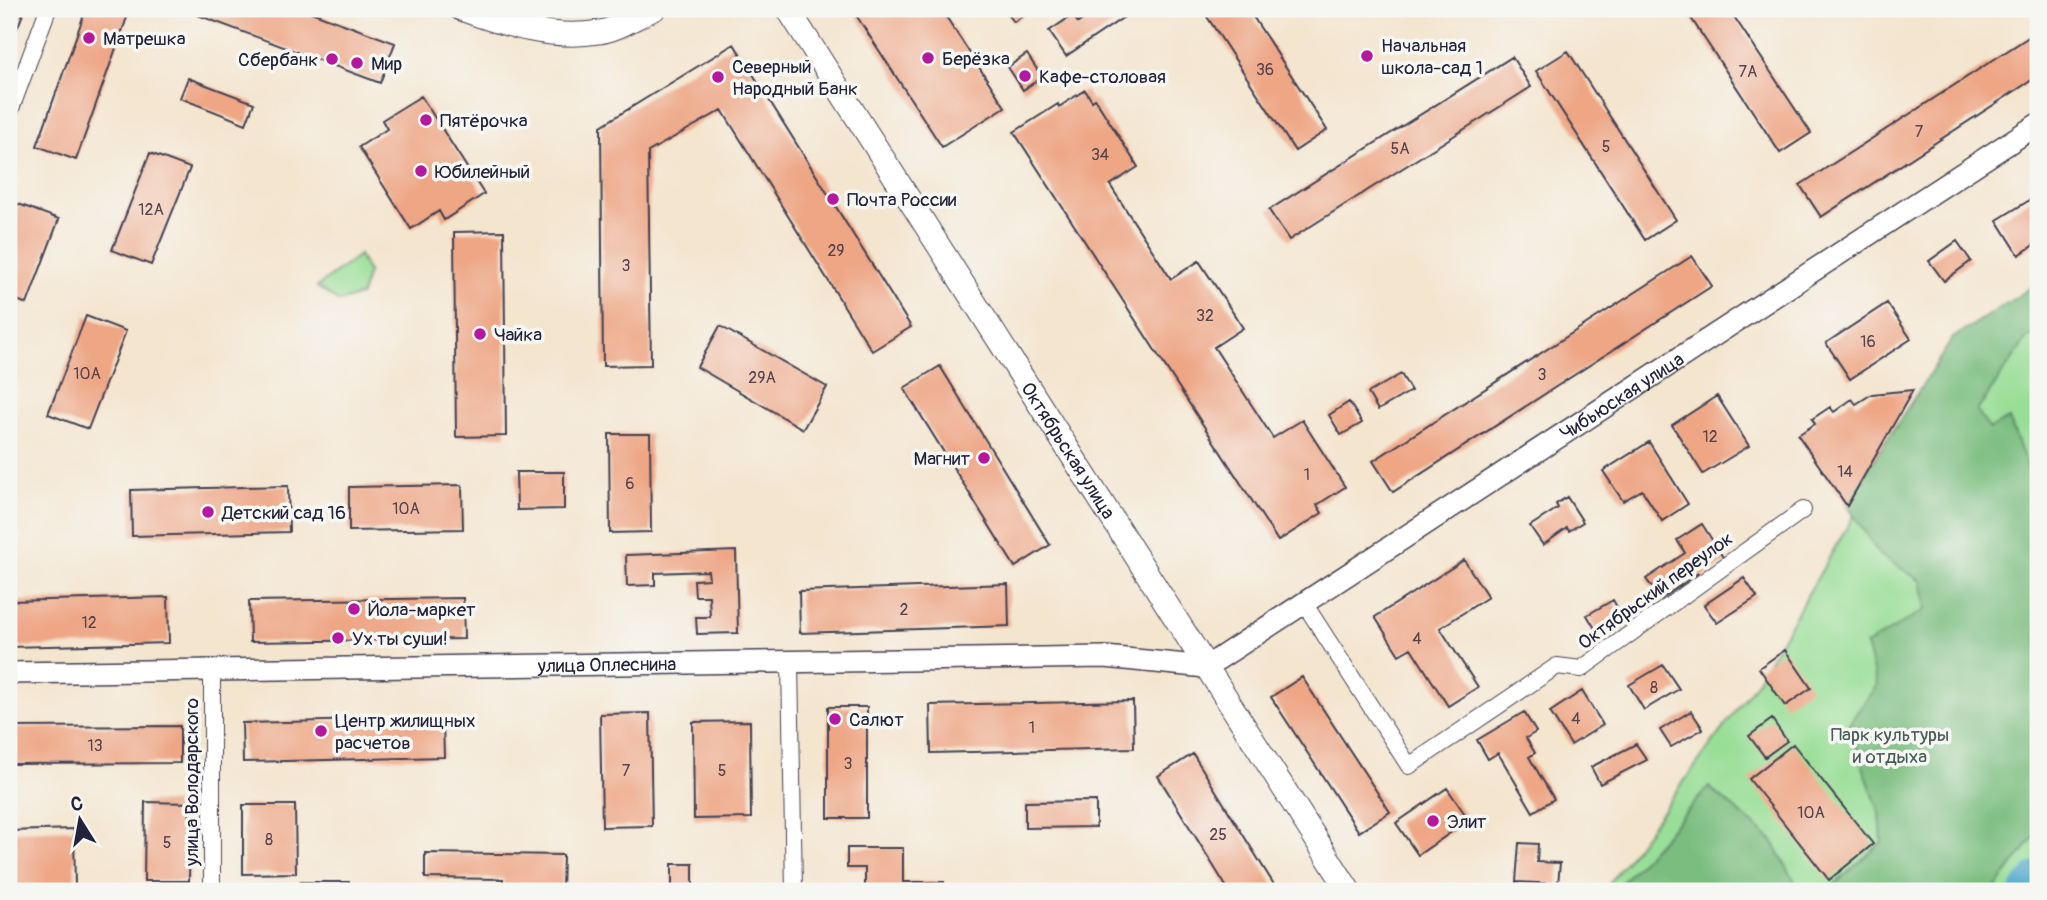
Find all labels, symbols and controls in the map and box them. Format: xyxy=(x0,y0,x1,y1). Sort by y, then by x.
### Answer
place label: Матрешка xyxy=(103,27,186,51)
marker: Матрешка xyxy=(81,30,97,46)
place label: Начальная школа-сад 1 xyxy=(1381,34,1483,80)
place label: Берёзка xyxy=(942,47,1010,71)
place label: Сбербанк xyxy=(238,48,318,72)
marker: Начальная школа-сад 1 xyxy=(1359,48,1375,64)
marker: Берёзка xyxy=(920,50,936,66)
marker: Сбербанк xyxy=(324,51,340,67)
place label: Мир xyxy=(371,52,402,76)
marker: Мир xyxy=(349,55,365,71)
place label: Северный Народный Банк xyxy=(732,55,858,101)
house number: 36 xyxy=(1256,60,1274,80)
house number: 7А xyxy=(1739,62,1757,82)
place label: Кафе-столовая xyxy=(1039,65,1166,89)
marker: Кафе-столовая xyxy=(1017,68,1033,84)
marker: Северный Народный Банк xyxy=(710,69,726,85)
place label: Пятёрочка xyxy=(440,109,528,133)
marker: Пятёрочка xyxy=(418,112,434,128)
house number: 7 xyxy=(1915,122,1924,142)
house number: 5 xyxy=(1602,137,1610,157)
house number: 5А xyxy=(1390,139,1410,159)
house number: 34 xyxy=(1091,145,1109,165)
place label: Юбилейный xyxy=(435,160,530,184)
marker: Юбилейный xyxy=(413,163,429,179)
place label: Почта России xyxy=(847,188,957,212)
marker: Почта России xyxy=(825,191,841,207)
house number: 12А xyxy=(138,200,164,220)
house number: 29 xyxy=(827,241,845,261)
house number: 3 xyxy=(622,256,631,276)
house number: 32 xyxy=(1196,306,1214,326)
place label: Чайка xyxy=(494,323,542,347)
marker: Чайка xyxy=(472,326,488,342)
house number: 16 xyxy=(1860,332,1876,352)
street label: Чибьюская улица xyxy=(1556,347,1689,446)
house number: 10А xyxy=(73,364,101,384)
house number: 3 xyxy=(1538,365,1547,385)
house number: 29А xyxy=(748,368,776,388)
street label: Октябрьская улица xyxy=(1015,378,1120,524)
house number: 12 xyxy=(1702,427,1718,447)
place label: Магнит xyxy=(914,447,970,471)
marker: Магнит xyxy=(976,450,992,466)
house number: 14 xyxy=(1837,462,1853,482)
house number: 1 xyxy=(1304,465,1310,485)
house number: 6 xyxy=(625,474,635,494)
house number: 10А xyxy=(392,499,420,519)
place label: Детский сад 16 xyxy=(221,501,346,525)
marker: Детский сад 16 xyxy=(200,504,216,520)
street label: Октябрьский переулок xyxy=(1573,526,1738,655)
place label: Йола-маркет xyxy=(368,598,476,622)
house number: 2 xyxy=(900,600,909,620)
marker: Йола-маркет xyxy=(346,601,362,617)
house number: 12 xyxy=(81,613,97,633)
place label: Ух ты суши! xyxy=(352,627,448,651)
house number: 4 xyxy=(1412,629,1422,649)
marker: Ух ты суши! xyxy=(330,630,346,646)
street label: улица Оплеснина xyxy=(537,652,677,678)
house number: 8 xyxy=(1650,678,1658,698)
street label: улица Володарского xyxy=(180,698,204,867)
place label: Салют xyxy=(849,708,904,732)
place label: Центр жилищных расчетов xyxy=(335,709,476,755)
house number: 4 xyxy=(1571,709,1581,729)
marker: Салют xyxy=(827,711,843,727)
house number: 1 xyxy=(1029,718,1035,738)
marker: Центр жилищных расчетов xyxy=(313,723,329,739)
park label: Парк культуры и отдыха xyxy=(1831,723,1949,769)
house number: 13 xyxy=(87,736,103,756)
house number: 3 xyxy=(844,754,853,774)
house number: 7 xyxy=(622,761,631,781)
house number: 5 xyxy=(718,761,726,781)
north arrow xyxy=(46,785,116,855)
text: С xyxy=(69,791,85,817)
house number: 10А xyxy=(1797,803,1825,823)
place label: Элит xyxy=(1447,810,1487,834)
marker: Элит xyxy=(1425,813,1441,829)
house number: 25 xyxy=(1209,825,1227,845)
house number: 8 xyxy=(265,830,273,850)
house number: 5 xyxy=(163,833,171,853)

